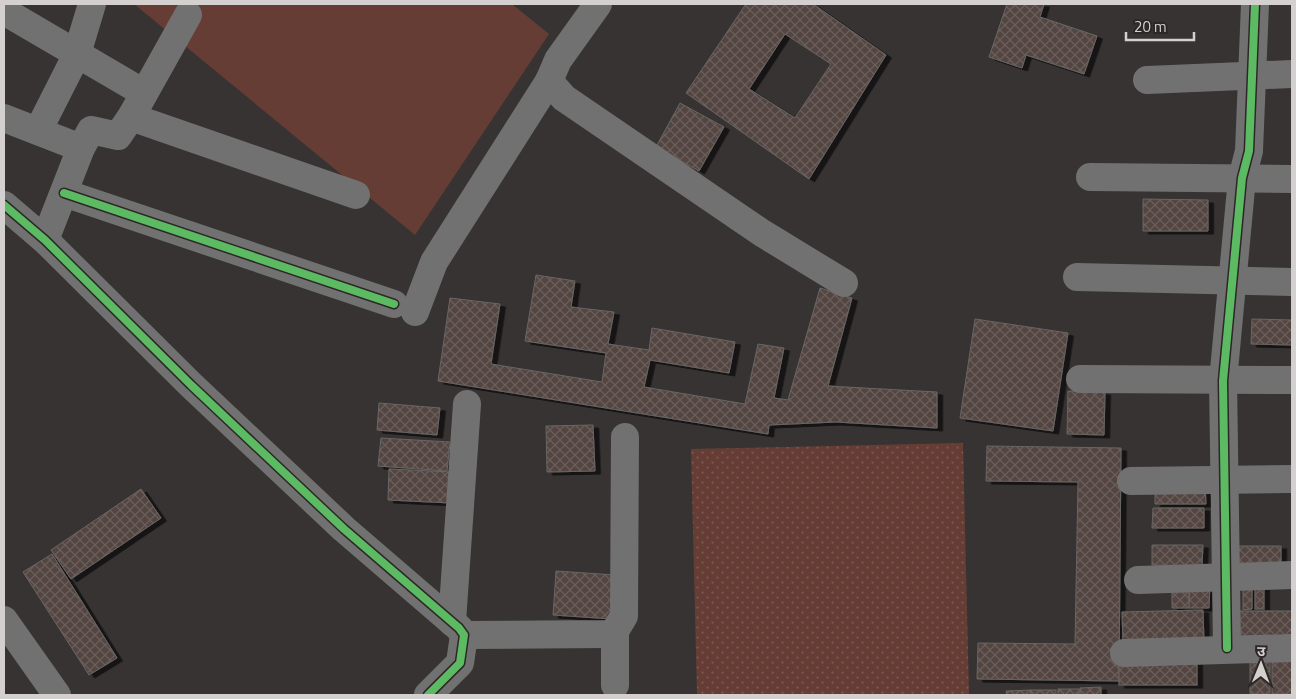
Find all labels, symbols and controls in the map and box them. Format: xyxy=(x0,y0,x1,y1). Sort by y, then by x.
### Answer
scale bar xyxy=(1126,10,1194,42)
text: 20 m xyxy=(1134,15,1167,38)
north arrow xyxy=(1236,639,1286,689)
text: उ xyxy=(1257,640,1266,661)

